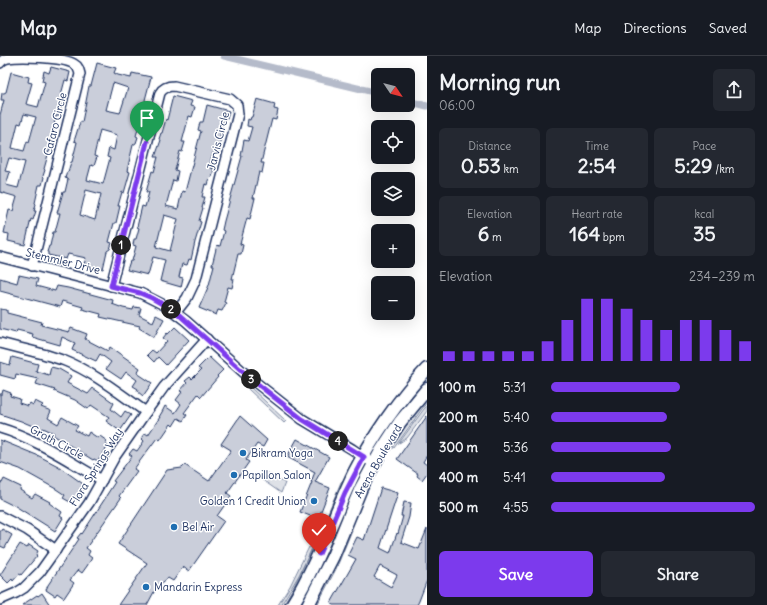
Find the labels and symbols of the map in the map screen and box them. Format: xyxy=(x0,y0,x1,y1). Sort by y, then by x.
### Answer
north arrow xyxy=(371,68,415,112)
street label: Cafaro Circle xyxy=(40,91,70,157)
pin xyxy=(130,101,164,142)
street label: Jarvis Circle xyxy=(204,110,232,172)
pin: 1 xyxy=(111,235,131,255)
street label: Stemmler Drive xyxy=(24,245,102,277)
pin: 2 xyxy=(161,299,181,319)
pin: 3 xyxy=(241,369,261,389)
street label: Arena Boulevard xyxy=(351,421,405,500)
street label: Groth Circle xyxy=(28,422,86,462)
street label: Flora Springs Way xyxy=(66,425,126,509)
pin: 4 xyxy=(328,431,348,451)
place label: Bikram Yoga xyxy=(251,446,313,460)
marker: Bikram Yoga xyxy=(238,448,248,458)
place label: Papillon Salon xyxy=(242,468,311,482)
marker: Papillon Salon xyxy=(229,470,239,480)
place label: Golden 1 Credit Union xyxy=(200,494,306,508)
marker: Golden 1 Credit Union xyxy=(309,496,319,506)
pin xyxy=(302,513,336,554)
place label: Bel Air xyxy=(182,520,215,534)
marker: Bel Air xyxy=(169,522,179,532)
place label: Mandarin Express xyxy=(154,580,242,594)
marker: Mandarin Express xyxy=(141,582,151,592)

